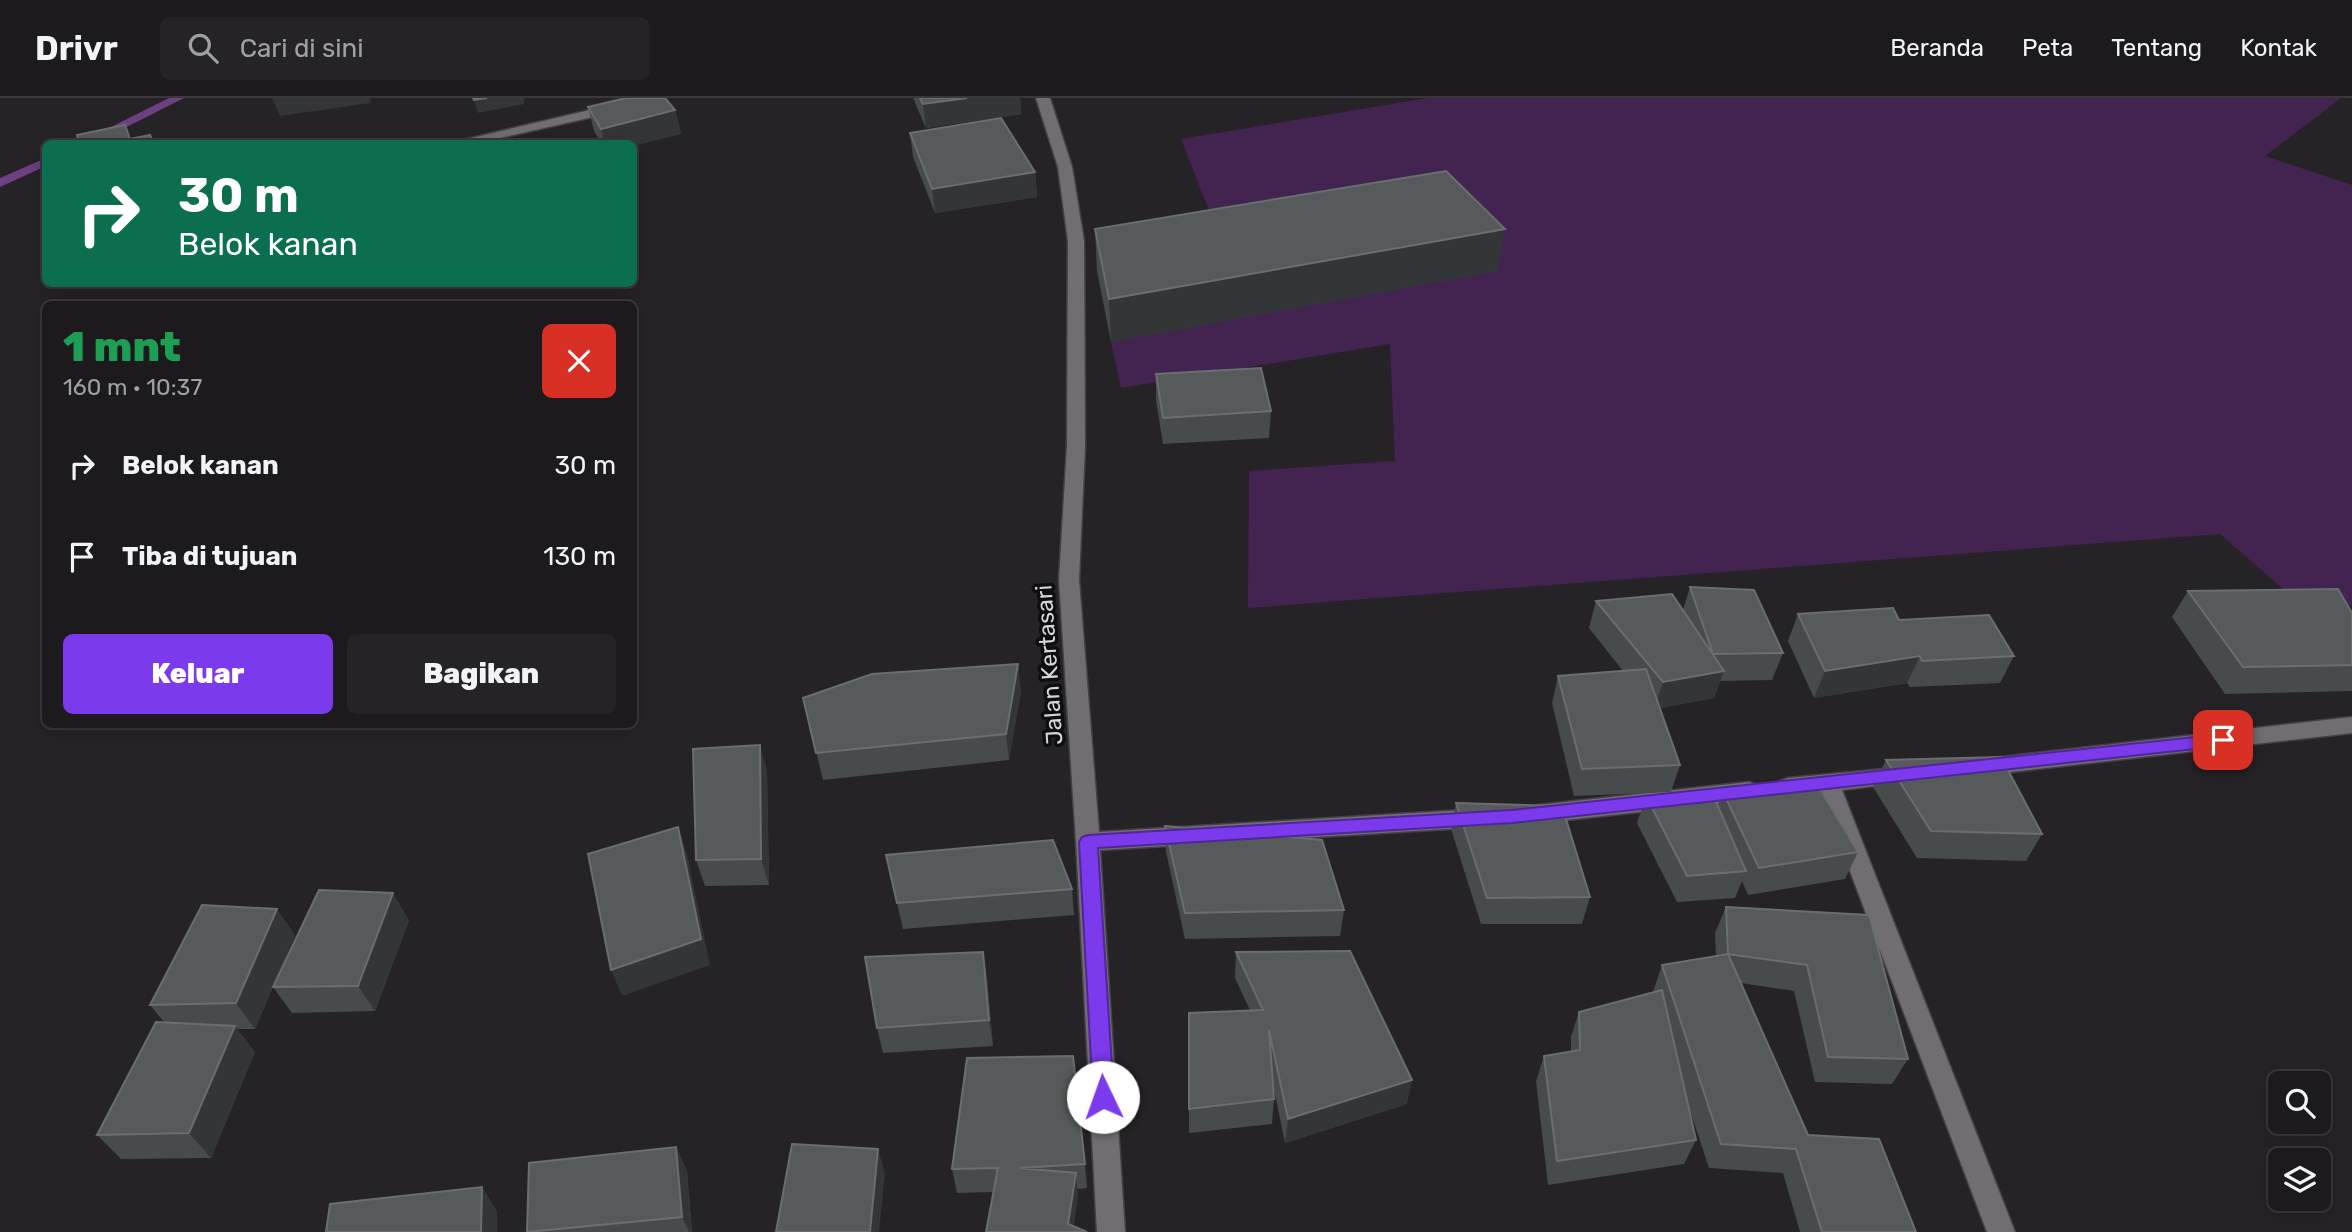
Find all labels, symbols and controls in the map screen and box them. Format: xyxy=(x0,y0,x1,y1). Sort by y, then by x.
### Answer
search box xyxy=(160,17,650,80)
text: Drivr xyxy=(35,29,118,68)
icon: search xyxy=(184,29,222,67)
text: Cari di sini xyxy=(240,33,364,64)
text: Beranda xyxy=(1890,34,1984,62)
text: Peta xyxy=(2022,34,2073,62)
text: Tentang xyxy=(2111,34,2202,62)
text: Kontak xyxy=(2240,34,2317,62)
text: 30 m xyxy=(178,166,299,224)
icon: right xyxy=(63,168,154,259)
text: Belok kanan xyxy=(178,225,358,263)
text: 1 mnt xyxy=(63,322,181,372)
button: close xyxy=(542,324,616,398)
text: 160 m · 10:37 xyxy=(63,373,202,401)
icon: right xyxy=(63,447,101,485)
text: Belok kanan xyxy=(122,450,279,481)
text: 30 m xyxy=(554,450,616,481)
icon: arrive xyxy=(63,538,101,576)
text: Tiba di tujuan xyxy=(122,541,297,572)
text: 130 m xyxy=(543,541,616,572)
street label: Jalan Kertasari xyxy=(1029,584,1069,746)
button: Keluar xyxy=(63,634,333,714)
button: Bagikan xyxy=(347,634,616,714)
pin xyxy=(2193,710,2253,770)
icon: arrive xyxy=(2204,721,2242,759)
position arrow xyxy=(1066,1060,1140,1134)
map controls xyxy=(2268,1071,2331,1211)
button: search xyxy=(2268,1071,2331,1134)
button: layers xyxy=(2268,1148,2331,1211)

